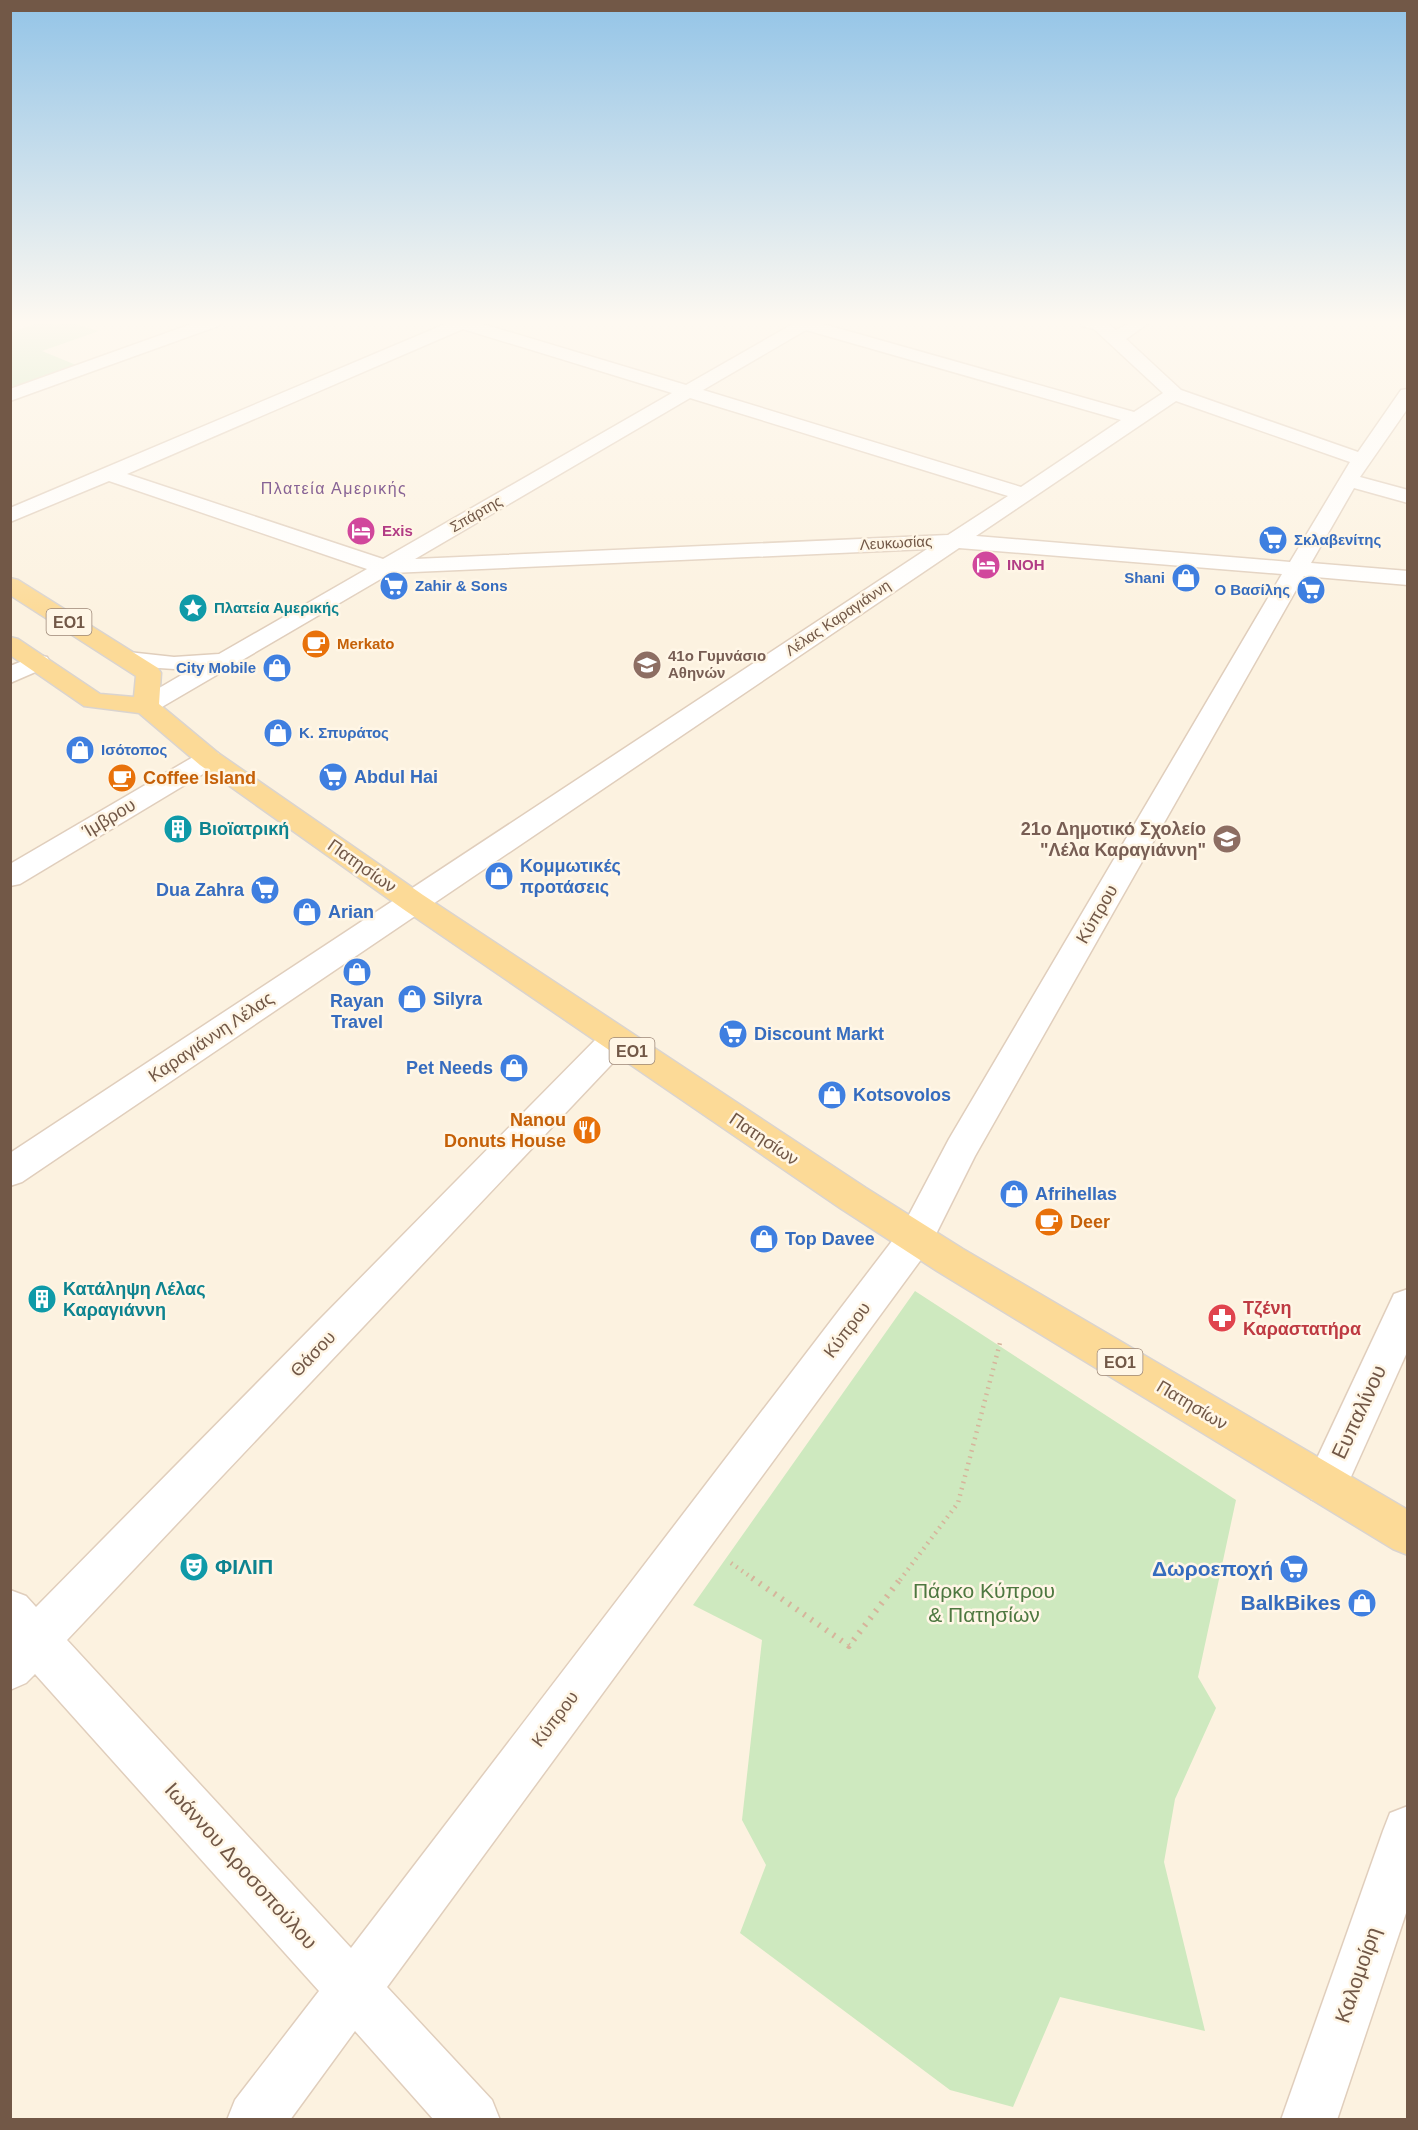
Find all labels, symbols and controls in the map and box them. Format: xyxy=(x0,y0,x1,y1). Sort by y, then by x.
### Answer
district label: Πλατεία Αμερικής xyxy=(261,480,407,497)
street label: Σπάρτης xyxy=(447,492,505,535)
hotel icon: Exis xyxy=(345,515,377,547)
place label: Exis xyxy=(382,522,413,539)
supermarket icon: Σκλαβενίτης xyxy=(1257,524,1289,556)
place label: Σκλαβενίτης xyxy=(1294,531,1381,548)
street label: Λευκωσίας xyxy=(859,532,933,553)
hotel icon: ΙNOH xyxy=(970,549,1002,581)
place label: ΙNOH xyxy=(1007,556,1045,573)
shop icon: Shani xyxy=(1170,562,1202,594)
place label: Shani xyxy=(1124,569,1165,586)
supermarket icon: Zahir & Sons xyxy=(378,570,410,602)
supermarket icon: Ο Βασίλης xyxy=(1295,574,1327,606)
street label: Λέλας Καραγιάννη xyxy=(782,576,893,659)
place label: Zahir & Sons xyxy=(415,577,508,594)
place label: Ο Βασίλης xyxy=(1214,581,1290,598)
place icon: Πλατεία Αμερικής xyxy=(177,592,209,624)
place label: Πλατεία Αμερικής xyxy=(214,599,339,616)
road number: ΕΟ1 xyxy=(46,609,92,635)
cafe icon: Merkato xyxy=(300,628,332,660)
place label: Merkato xyxy=(337,635,395,652)
place label: 41ο Γυμνάσιο Αθηνών xyxy=(668,647,766,681)
school or university icon: 41ο Γυμνάσιο Αθηνών xyxy=(631,649,663,681)
shop icon: City Mobile xyxy=(261,652,293,684)
place label: City Mobile xyxy=(176,659,256,676)
shop icon: Κ. Σπυράτος xyxy=(262,717,294,749)
place label: Κ. Σπυράτος xyxy=(299,724,389,741)
shop icon: Ισότοπος xyxy=(64,734,96,766)
place label: Ισότοπος xyxy=(101,741,167,758)
supermarket icon: Abdul Hai xyxy=(317,761,349,793)
cafe icon: Coffee Island xyxy=(106,762,138,794)
place label: Abdul Hai xyxy=(354,767,438,787)
place label: Coffee Island xyxy=(143,768,256,788)
street label: Ίμβρου xyxy=(78,795,139,842)
building icon: Βιοϊατρική xyxy=(162,813,194,845)
place label: Βιοϊατρική xyxy=(199,819,289,839)
place label: 21ο Δημοτικό Σχολείο "Λέλα Καραγιάννη" xyxy=(1021,819,1206,860)
school or university icon: 21ο Δημοτικό Σχολείο "Λέλα Καραγιάννη" xyxy=(1211,823,1243,855)
street label: Πατησίων xyxy=(324,835,400,897)
place label: Κομμωτικές προτάσεις xyxy=(520,856,621,897)
shop icon: Κομμωτικές προτάσεις xyxy=(483,860,515,892)
supermarket icon: Dua Zahra xyxy=(249,874,281,906)
place label: Dua Zahra xyxy=(156,880,245,900)
street label: Κύπρου xyxy=(1072,881,1122,947)
shop icon: Arian xyxy=(291,896,323,928)
place label: Arian xyxy=(328,902,374,922)
shop icon: Rayan Travel xyxy=(341,956,373,988)
shop icon: Silyra xyxy=(396,983,428,1015)
street label: Καραγιάννη Λέλας xyxy=(145,988,277,1086)
place label: Silyra xyxy=(433,989,483,1009)
place label: Rayan Travel xyxy=(330,991,384,1032)
supermarket icon: Discount Markt xyxy=(717,1018,749,1050)
place label: Discount Markt xyxy=(754,1024,884,1044)
road number: ΕΟ1 xyxy=(610,1038,654,1064)
shop icon: Pet Needs xyxy=(498,1052,530,1084)
place label: Pet Needs xyxy=(406,1058,493,1078)
shop icon: Kotsovolos xyxy=(816,1079,848,1111)
place label: Kotsovolos xyxy=(853,1085,951,1105)
street label: Πατησίων xyxy=(726,1109,802,1169)
place label: Nanou Donuts House xyxy=(444,1110,566,1151)
restaurant icon: Nanou Donuts House xyxy=(571,1114,603,1146)
shop icon: Afrihellas xyxy=(998,1178,1030,1210)
place label: Afrihellas xyxy=(1035,1184,1117,1204)
cafe icon: Deer xyxy=(1033,1206,1065,1238)
place label: Deer xyxy=(1070,1212,1110,1232)
shop icon: Top Davee xyxy=(748,1223,780,1255)
place label: Top Davee xyxy=(785,1229,875,1249)
place label: Κατάληψη Λέλας Καραγιάννη xyxy=(63,1279,206,1320)
building icon: Κατάληψη Λέλας Καραγιάννη xyxy=(26,1283,58,1315)
street label: Κύπρου xyxy=(820,1298,874,1362)
place label: Τζένη Καραστατήρα xyxy=(1243,1298,1361,1339)
pharmacy icon: Τζένη Καραστατήρα xyxy=(1206,1302,1238,1334)
street label: Θάσου xyxy=(287,1327,339,1381)
road number: ΕΟ1 xyxy=(1098,1349,1142,1375)
street label: Ευπαλίνου xyxy=(1327,1361,1390,1462)
street label: Πατησίων xyxy=(1153,1376,1231,1434)
theatre icon: ΦΙΛΙΠ xyxy=(178,1551,210,1583)
supermarket icon: Δωροεποχή xyxy=(1278,1553,1310,1585)
place label: ΦΙΛΙΠ xyxy=(215,1555,273,1578)
place label: Δωροεποχή xyxy=(1152,1557,1273,1580)
park label: Πάρκο Κύπρου & Πατησίων xyxy=(913,1579,1055,1626)
shop icon: BalkBikes xyxy=(1346,1587,1378,1619)
place label: BalkBikes xyxy=(1241,1591,1341,1614)
street label: Κύπρου xyxy=(528,1687,582,1751)
street label: Ιωάννου Δροσοπούλου xyxy=(161,1778,322,1954)
street label: Καλομοίρη xyxy=(1330,1924,1385,2026)

